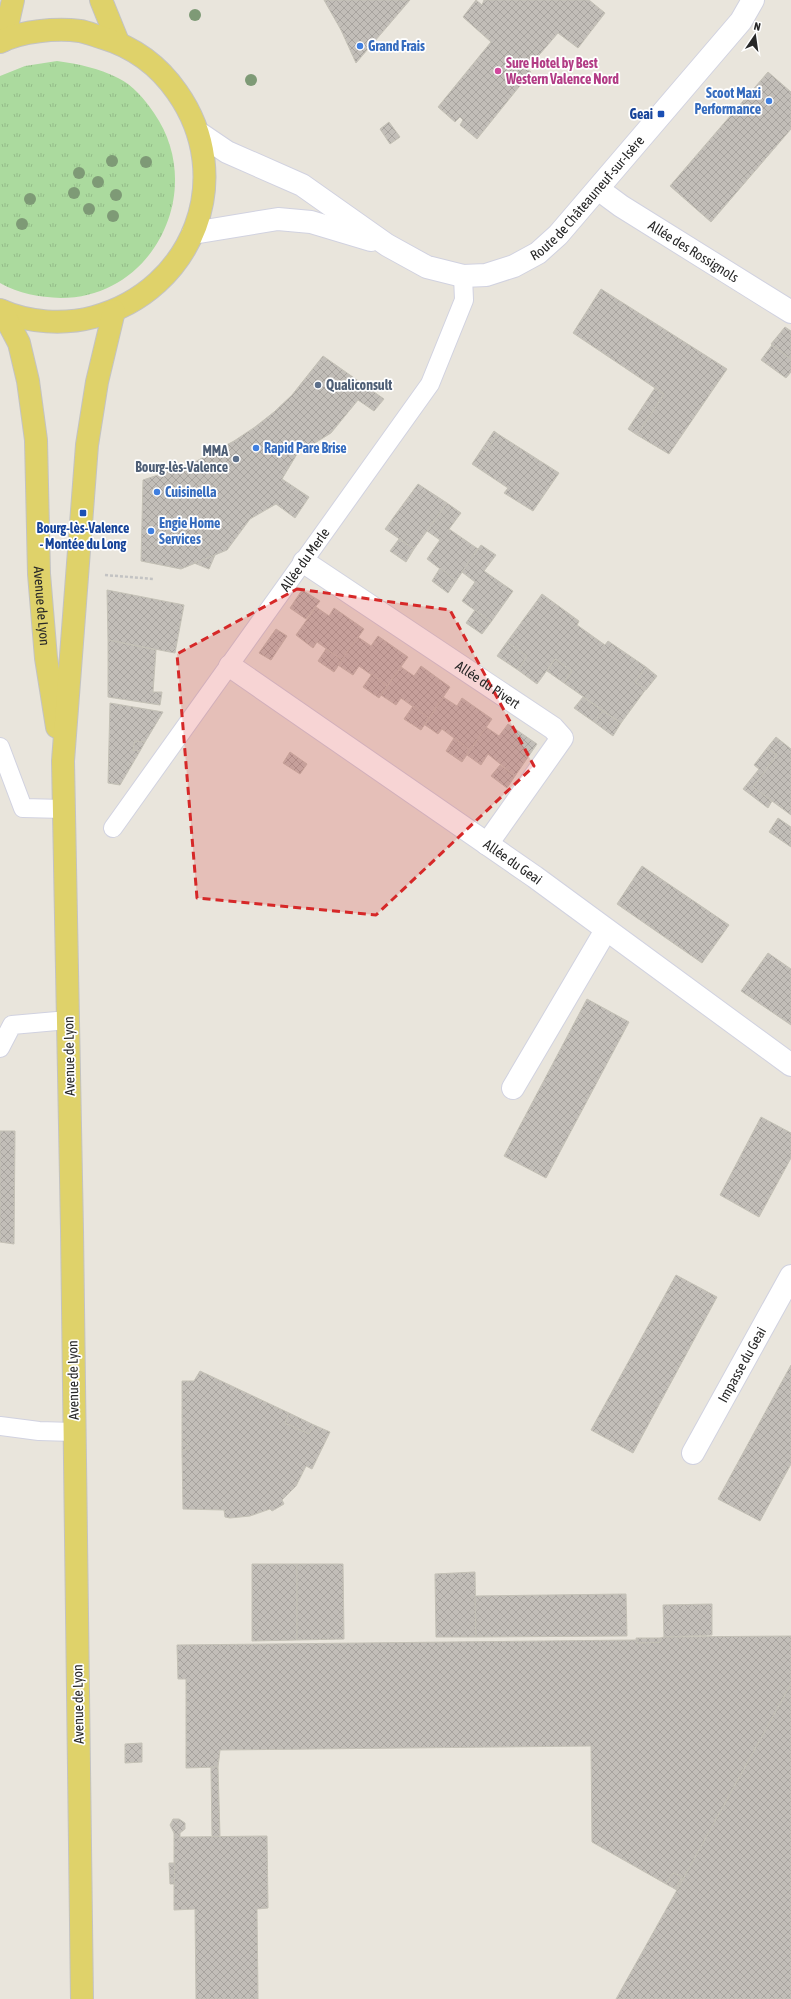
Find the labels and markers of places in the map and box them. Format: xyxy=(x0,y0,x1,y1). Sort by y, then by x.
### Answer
place label: Grand Frais xyxy=(368,38,425,54)
marker: Grand Frais xyxy=(355,41,365,51)
place label: Sure Hotel by Best Western Valence Nord xyxy=(505,55,619,87)
marker: Sure Hotel by Best Western Valence Nord xyxy=(493,66,503,76)
place label: Scoot Maxi Performance xyxy=(694,85,761,117)
marker: Scoot Maxi Performance xyxy=(764,96,774,106)
place label: Geai xyxy=(629,106,653,122)
marker: Geai xyxy=(656,109,666,119)
place label: Qualiconsult xyxy=(326,377,392,393)
marker: Qualiconsult xyxy=(313,380,323,390)
place label: Rapid Pare Brise xyxy=(264,440,347,456)
place label: MMA Bourg-lès-Valence xyxy=(135,443,228,475)
marker: Rapid Pare Brise xyxy=(251,443,261,453)
marker: MMA Bourg-lès-Valence xyxy=(231,454,241,464)
place label: Cuisinella xyxy=(165,484,217,500)
marker: Cuisinella xyxy=(152,487,162,497)
marker: Bourg-lès-Valence - Montée du Long xyxy=(78,508,88,518)
place label: Engie Home Services xyxy=(159,515,220,547)
place label: Bourg-lès-Valence - Montée du Long xyxy=(37,520,129,552)
marker: Engie Home Services xyxy=(146,526,156,536)

